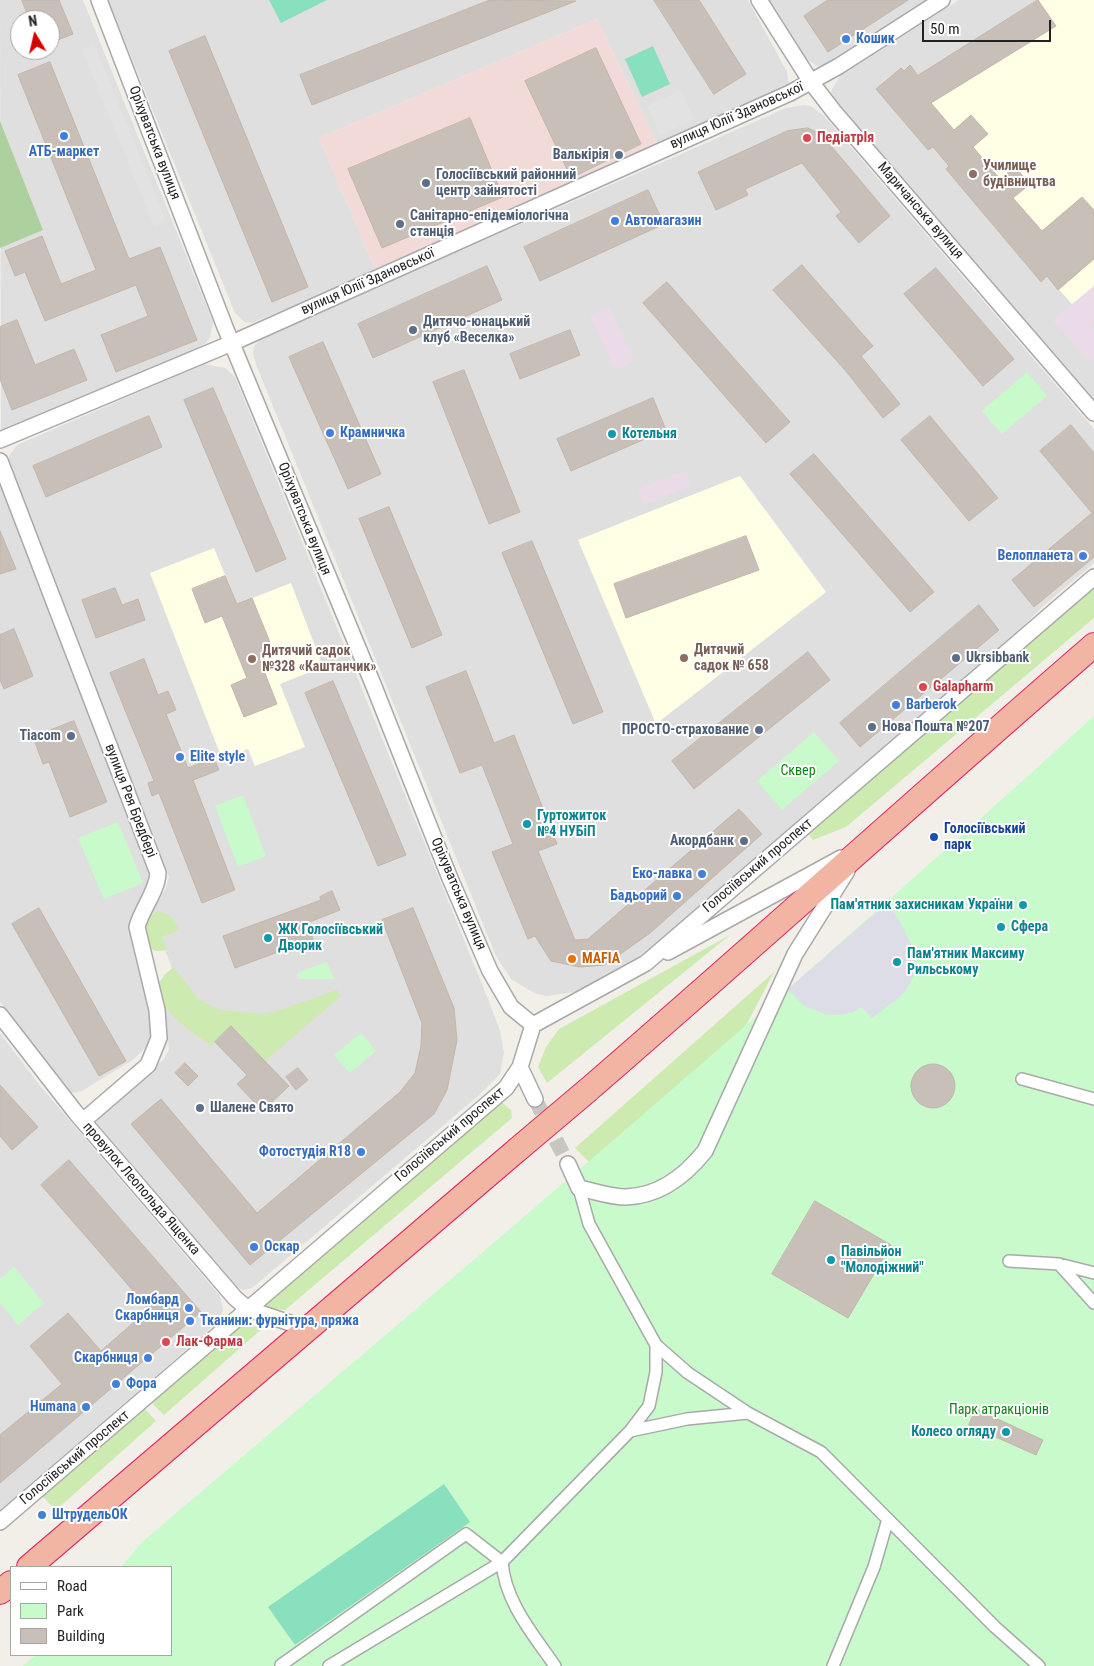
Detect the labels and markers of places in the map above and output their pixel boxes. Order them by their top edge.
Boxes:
place label: Кошик [856,31,895,47]
marker: Кошик [840,33,852,45]
marker: АТБ-маркет [58,130,70,142]
place label: ПедіатрІя [817,130,874,146]
marker: ПедіатрІя [801,132,813,144]
place label: АТБ-маркет [29,144,99,160]
place label: Валькірія [553,147,609,163]
marker: Валькірія [613,149,625,161]
place label: Училище будівництва [983,158,1056,190]
place label: Голосіївський районний центр зайнятості [436,167,576,200]
marker: Училище будівництва [967,168,979,180]
marker: Голосіївський районний центр зайнятості [420,177,432,189]
place label: Санітарно-епідеміологічна станція [410,208,569,240]
place label: Автомагазин [625,213,701,229]
marker: Автомагазин [609,215,621,227]
marker: Санітарно-епідеміологічна станція [394,218,406,230]
place label: Дитячо-юнацький клуб «Веселка» [423,314,530,347]
marker: Дитячо-юнацький клуб «Веселка» [407,324,419,336]
place label: Крамничка [340,425,405,441]
place label: Котельня [622,426,677,442]
marker: Крамничка [324,427,336,439]
marker: Котельня [606,428,618,440]
place label: Велопланета [997,548,1073,564]
marker: Велопланета [1077,550,1089,562]
place label: Дитячий садок № 658 [694,642,769,674]
place label: Дитячий садок №328 «Каштанчик» [262,643,377,676]
place label: Ukrsibbank [966,650,1029,666]
marker: Дитячий садок № 658 [678,652,690,664]
marker: Ukrsibbank [950,652,962,664]
marker: Дитячий садок №328 «Каштанчик» [246,653,258,665]
place label: Galapharm [933,679,993,695]
marker: Galapharm [917,681,929,693]
place label: Barberok [906,697,957,713]
marker: Barberok [890,699,902,711]
place label: Нова Пошта №207 [882,719,990,735]
marker: Нова Пошта №207 [866,721,878,733]
place label: ПРОСТО-страхование [622,722,749,738]
marker: ПРОСТО-страхование [753,724,765,736]
place label: Tiacom [19,728,61,744]
marker: Tiacom [65,730,77,742]
place label: Elite style [190,749,245,765]
marker: Elite style [174,751,186,763]
place label: Гуртожиток №4 НУБіП [537,808,606,840]
marker: Гуртожиток №4 НУБіП [521,818,533,830]
place label: Голосіївський парк [944,821,1026,854]
marker: Голосіївський парк [928,831,940,843]
place label: Акордбанк [670,833,734,849]
marker: Акордбанк [738,835,750,847]
place label: Еко-лавка [632,866,692,882]
marker: Еко-лавка [696,868,708,880]
place label: Бадьорий [610,888,667,904]
marker: Бадьорий [671,890,683,902]
place label: Пам'ятник захисникам України [830,897,1013,913]
marker: Пам'ятник захисникам України [1017,899,1029,911]
place label: Сфера [1011,919,1048,935]
marker: Сфера [995,921,1007,933]
place label: ЖК Голосіївський Дворик [278,922,383,954]
marker: ЖК Голосіївський Дворик [262,932,274,944]
place label: Пам'ятник Максиму Рильському [907,946,1024,979]
place label: MAFIA [582,951,620,967]
marker: MAFIA [566,953,578,965]
marker: Пам'ятник Максиму Рильському [891,956,903,968]
place label: Шалене Свято [210,1100,294,1116]
marker: Шалене Свято [194,1102,206,1114]
place label: Фотостудія R18 [259,1144,351,1160]
marker: Фотостудія R18 [355,1146,367,1158]
place label: Оскар [264,1239,299,1255]
marker: Оскар [248,1241,260,1253]
place label: Павільйон "Молодіжний" [841,1244,924,1276]
marker: Павільйон "Молодіжний" [825,1254,837,1266]
place label: Ломбард Скарбниця [115,1292,179,1324]
marker: Ломбард Скарбниця [183,1302,195,1314]
place label: Тканини: фурнітура, пряжа [200,1313,359,1329]
marker: Тканини: фурнітура, пряжа [184,1315,196,1327]
place label: Лак-Фарма [176,1334,243,1350]
marker: Лак-Фарма [160,1336,172,1348]
place label: Скарбниця [74,1350,138,1366]
marker: Скарбниця [142,1352,154,1364]
place label: Фора [126,1376,157,1392]
marker: Фора [110,1378,122,1390]
place label: Humana [30,1399,76,1415]
marker: Humana [80,1401,92,1413]
place label: Колесо огляду [911,1424,996,1440]
marker: Колесо огляду [1000,1426,1012,1438]
place label: ШтрудельОК [52,1507,128,1523]
marker: ШтрудельОК [36,1509,48,1521]

